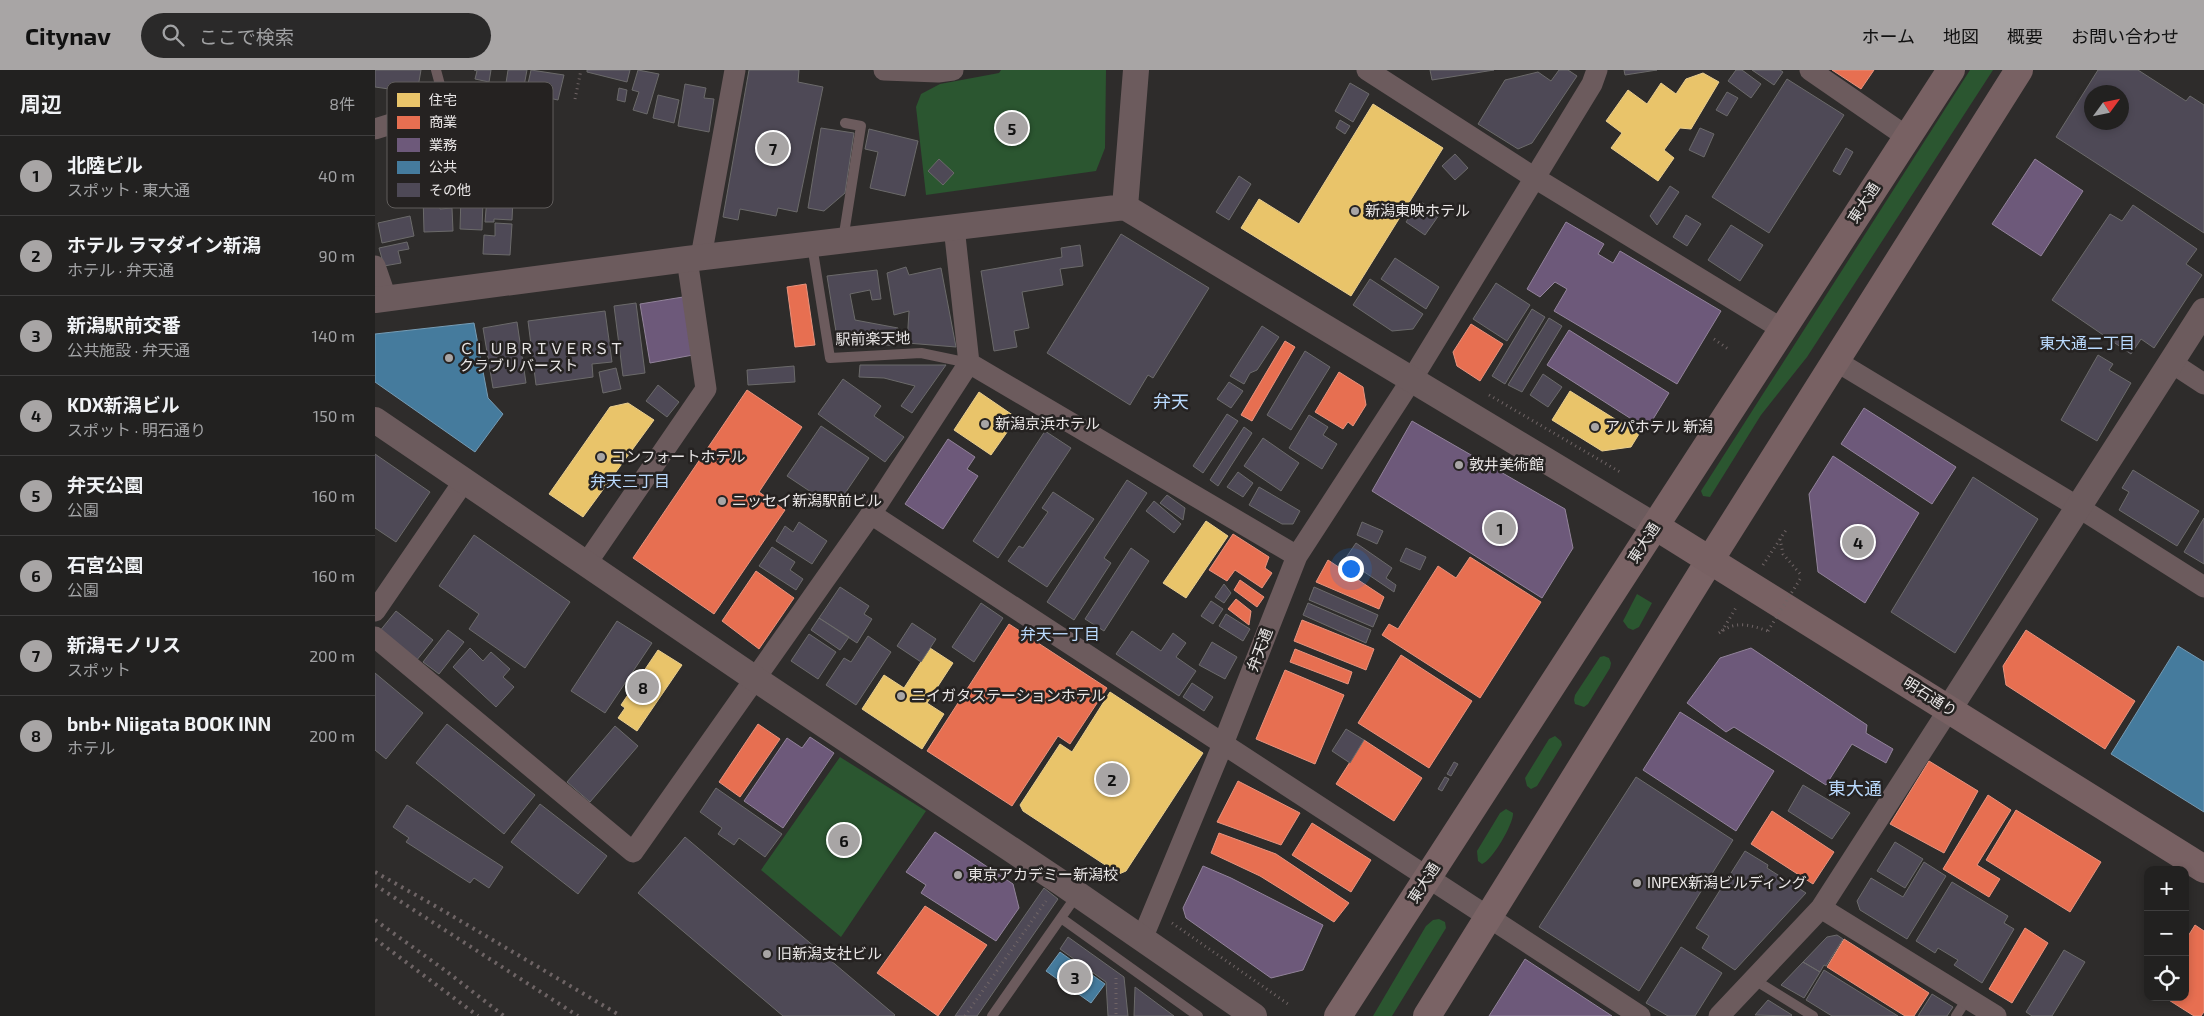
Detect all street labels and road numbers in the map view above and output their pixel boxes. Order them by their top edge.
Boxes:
street label: 東大通 [1843,179,1883,226]
street label: 駅前楽天地 [835,328,911,348]
street label: 東大通 [1623,519,1663,566]
street label: 弁天通 [1243,625,1276,674]
street label: 明石通り [1900,673,1961,720]
street label: 東大通 [1403,859,1443,906]

